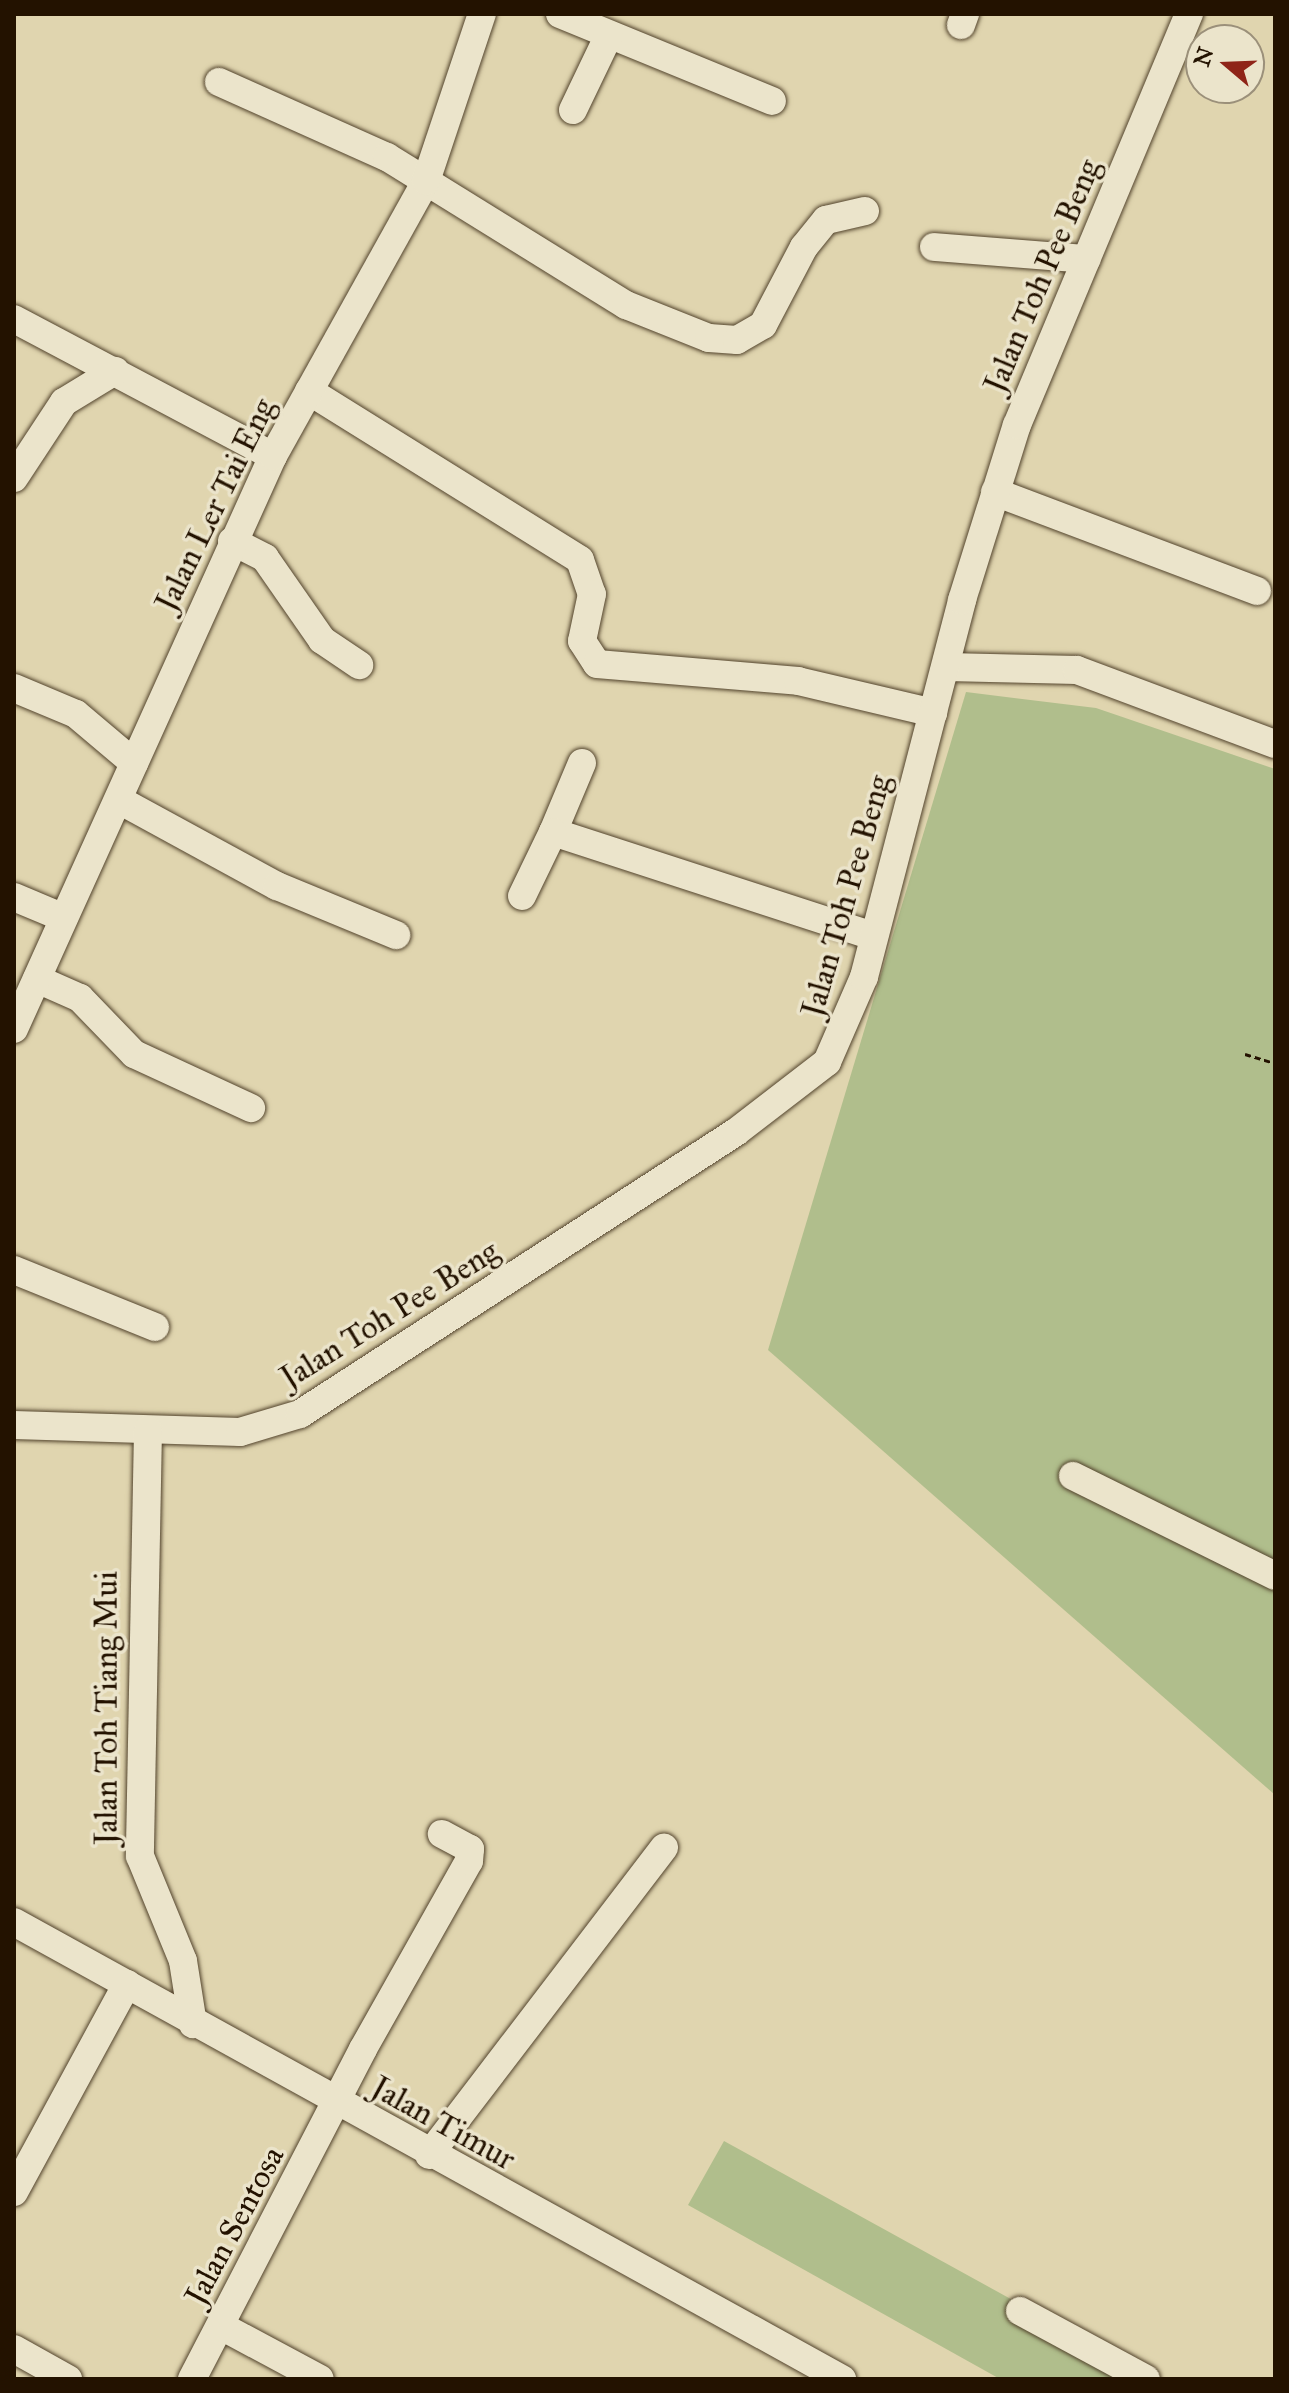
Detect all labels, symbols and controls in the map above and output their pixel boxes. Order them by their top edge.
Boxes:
north arrow [1185,24,1265,104]
text: N [1188,43,1220,70]
street label: Jalan Toh Pee Beng [976,153,1110,399]
street label: Jalan Ler Tai Eng [148,392,284,618]
street label: Jalan Toh Pee Beng [794,771,900,1021]
street label: Jalan Toh Pee Beng [274,1232,506,1398]
street label: Jalan Toh Tiang Mui [88,1571,126,1845]
street label: Jalan Timur [364,2069,522,2179]
street label: Jalan Sentosa [177,2140,293,2312]

